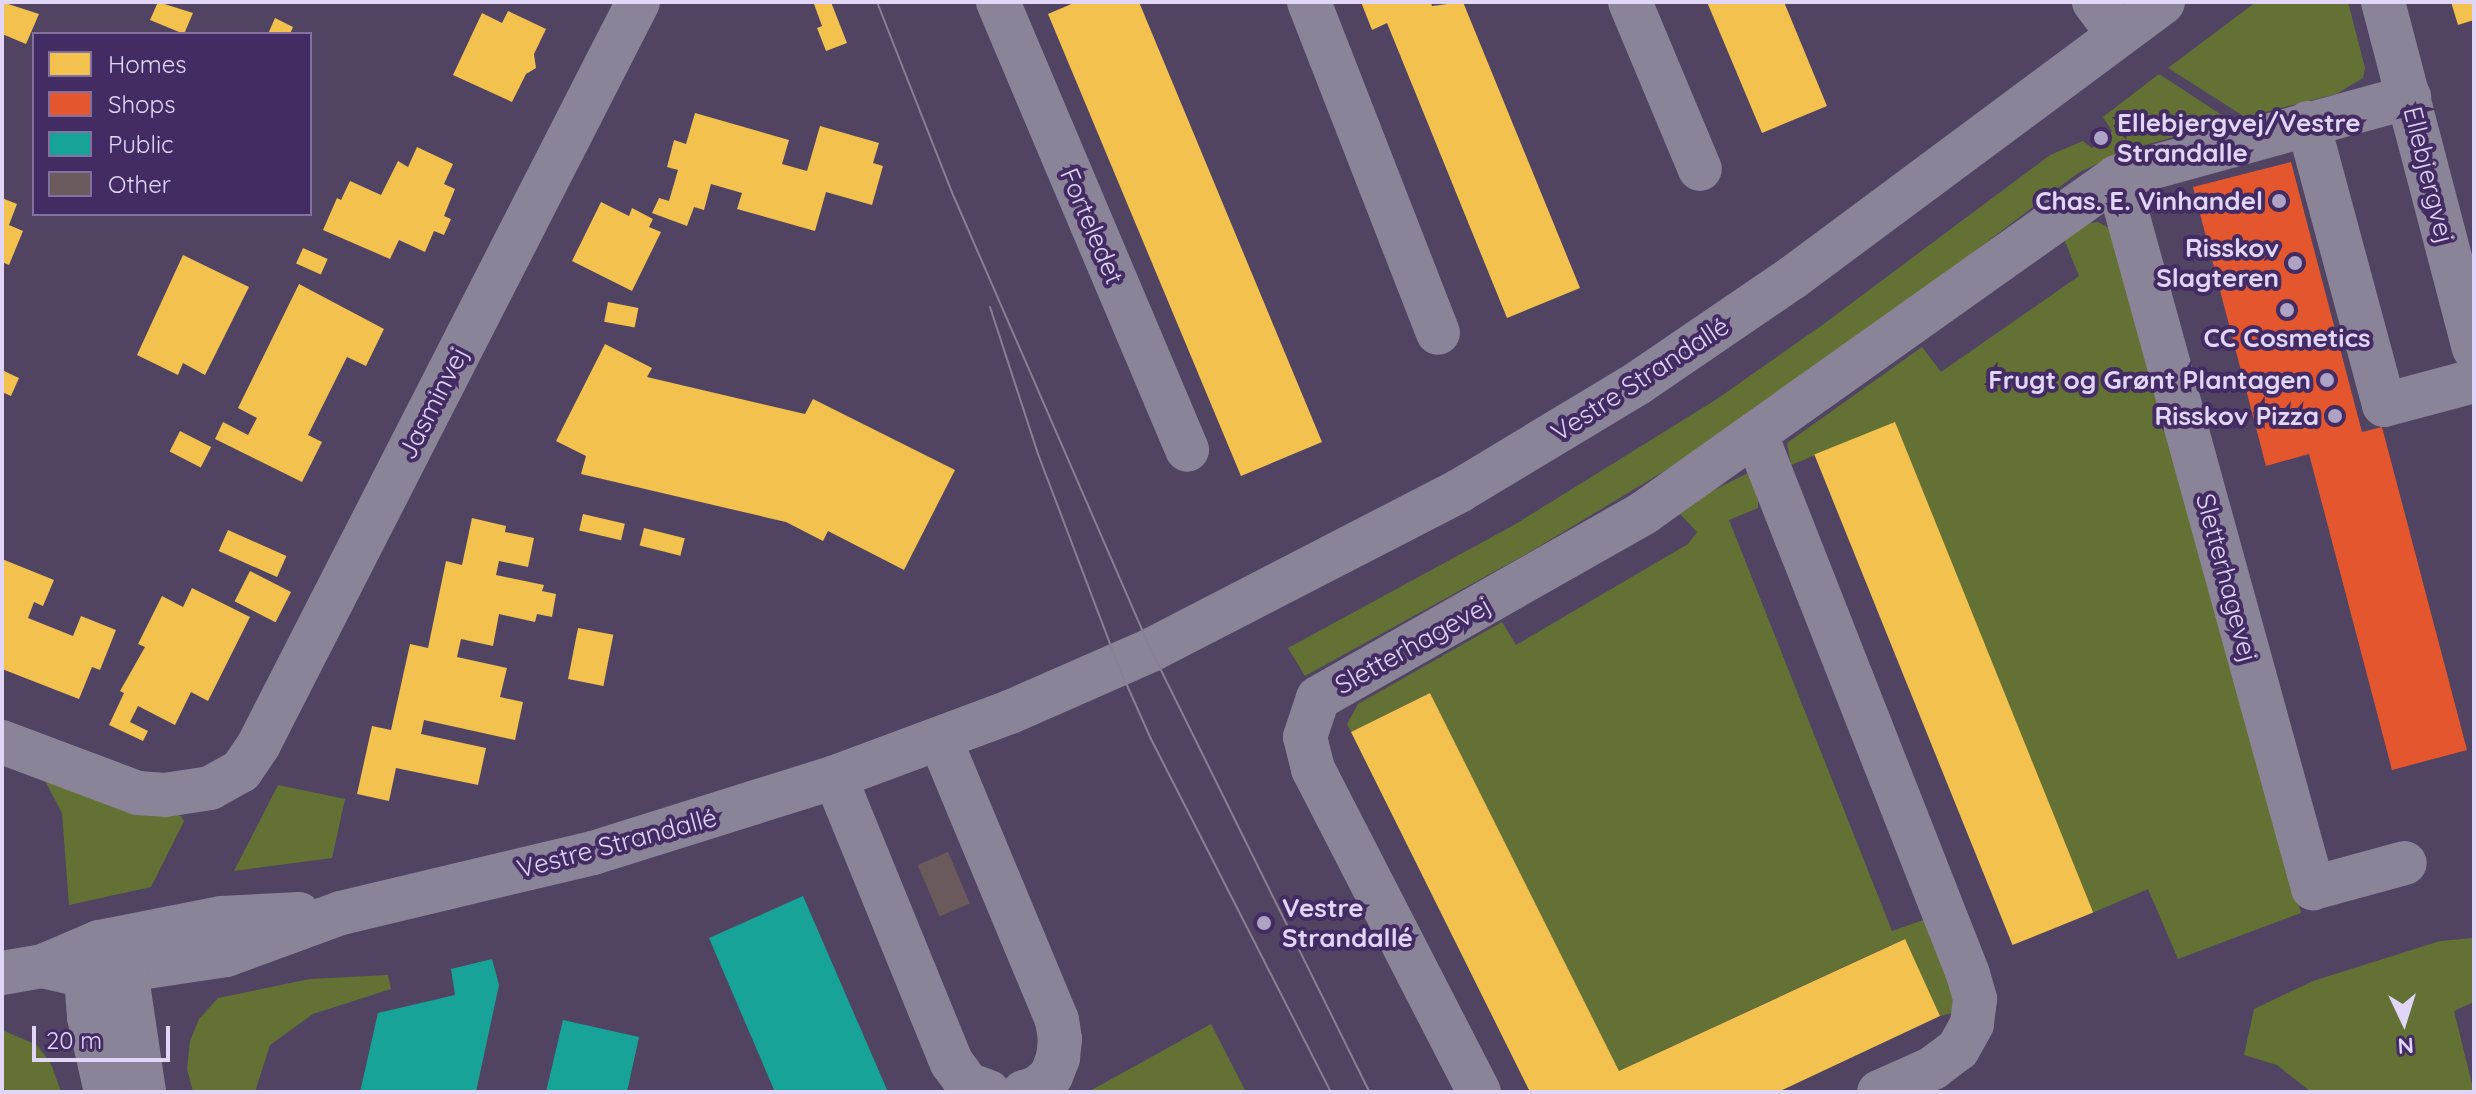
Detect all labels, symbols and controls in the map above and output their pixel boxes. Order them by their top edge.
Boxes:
legend [32,32,312,216]
text: Homes [108,49,186,79]
text: Shops [108,89,175,119]
street label: Ellebjergvej [2397,103,2461,247]
place label: Ellebjergvej/Vestre Strandalle [2117,107,2361,168]
text: Public [108,129,173,159]
marker: Ellebjergvej/Vestre Strandalle [2092,129,2110,147]
street label: Forteledet [1054,163,1130,289]
text: Other [108,169,171,199]
place label: Chas. E. Vinhandel [2035,185,2263,217]
marker: Chas. E. Vinhandel [2270,192,2288,210]
place label: Risskov Slagteren [2156,232,2279,294]
marker: Risskov Slagteren [2286,254,2304,272]
marker: CC Cosmetics [2278,301,2296,319]
street label: Vestre Strandallé [1545,310,1735,448]
place label: CC Cosmetics [2203,322,2371,354]
street label: Jasminvej [391,341,475,465]
place label: Frugt og Grønt Plantagen [1988,364,2311,396]
marker: Frugt og Grønt Plantagen [2318,371,2336,389]
place label: Risskov Pizza [2154,400,2319,432]
marker: Risskov Pizza [2326,407,2344,425]
street label: Sletterhagevej [2189,490,2265,666]
street label: Sletterhagevej [1330,589,1496,701]
street label: Vestre Strandallé [514,801,720,885]
place label: Vestre Strandallé [1282,892,1413,954]
marker: Vestre Strandallé [1253,912,1275,934]
north arrow [2364,982,2444,1062]
scale bar [36,1010,174,1060]
text: 20 m [46,1025,102,1055]
text: N [2397,1031,2415,1060]

